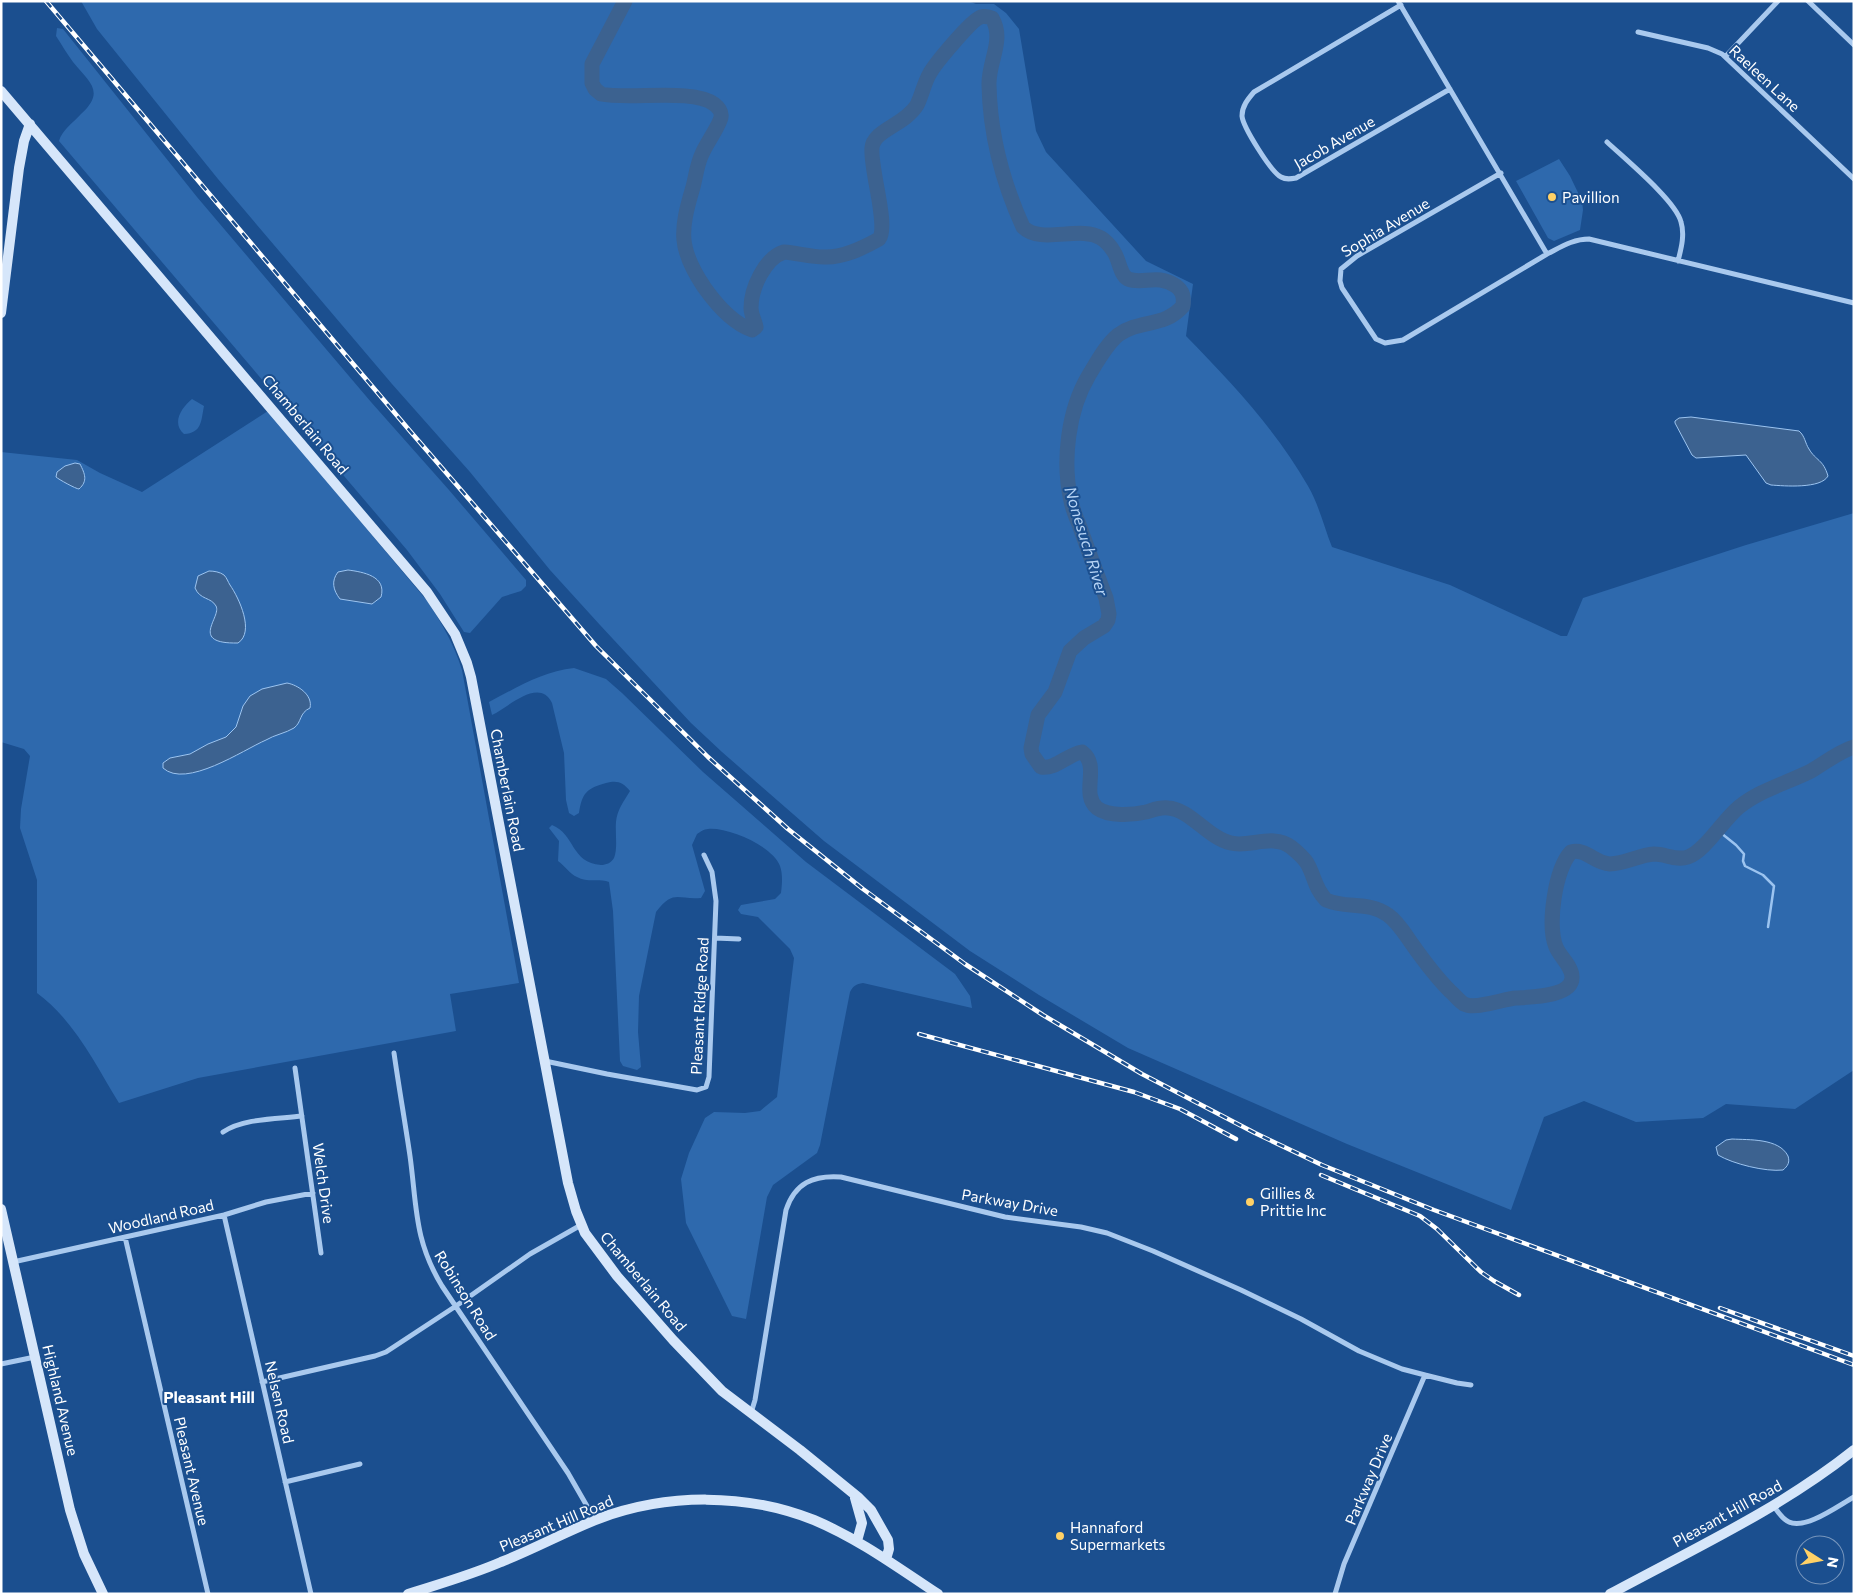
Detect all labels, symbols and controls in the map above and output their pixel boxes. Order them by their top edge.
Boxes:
street label: Raeleen Lane [1726,41,1804,115]
street label: Jacob Avenue [1290,112,1378,172]
place label: Pavillion [1562,188,1620,206]
marker: Pavillion [1546,191,1558,203]
street label: Sophia Avenue [1338,194,1432,260]
street label: Chamberlain Road [259,370,353,478]
water label: Nonesuch River [1061,484,1113,599]
street label: Chamberlain Road [487,727,529,853]
street label: Pleasant Ridge Road [686,937,712,1075]
street label: Welch Drive [309,1142,339,1224]
place label: Gillies & Prittie Inc [1260,1184,1326,1219]
street label: Parkway Drive [960,1185,1060,1219]
street label: Woodland Road [107,1195,215,1237]
marker: Gillies & Prittie Inc [1244,1196,1256,1208]
street label: Chamberlain Road [597,1227,691,1335]
street label: Robinson Road [431,1247,501,1343]
street label: Highland Avenue [39,1343,83,1457]
street label: Nelsen Road [262,1359,298,1445]
district label: Pleasant Hill [163,1387,255,1406]
street label: Pleasant Avenue [171,1415,213,1527]
street label: Parkway Drive [1341,1430,1395,1528]
street label: Pleasant Hill Road [1669,1476,1785,1550]
street label: Pleasant Hill Road [496,1491,616,1555]
place label: Hannaford Supermarkets [1070,1518,1166,1553]
marker: Hannaford Supermarkets [1054,1530,1066,1542]
north arrow [1795,1535,1845,1585]
text: N [1824,1556,1843,1569]

